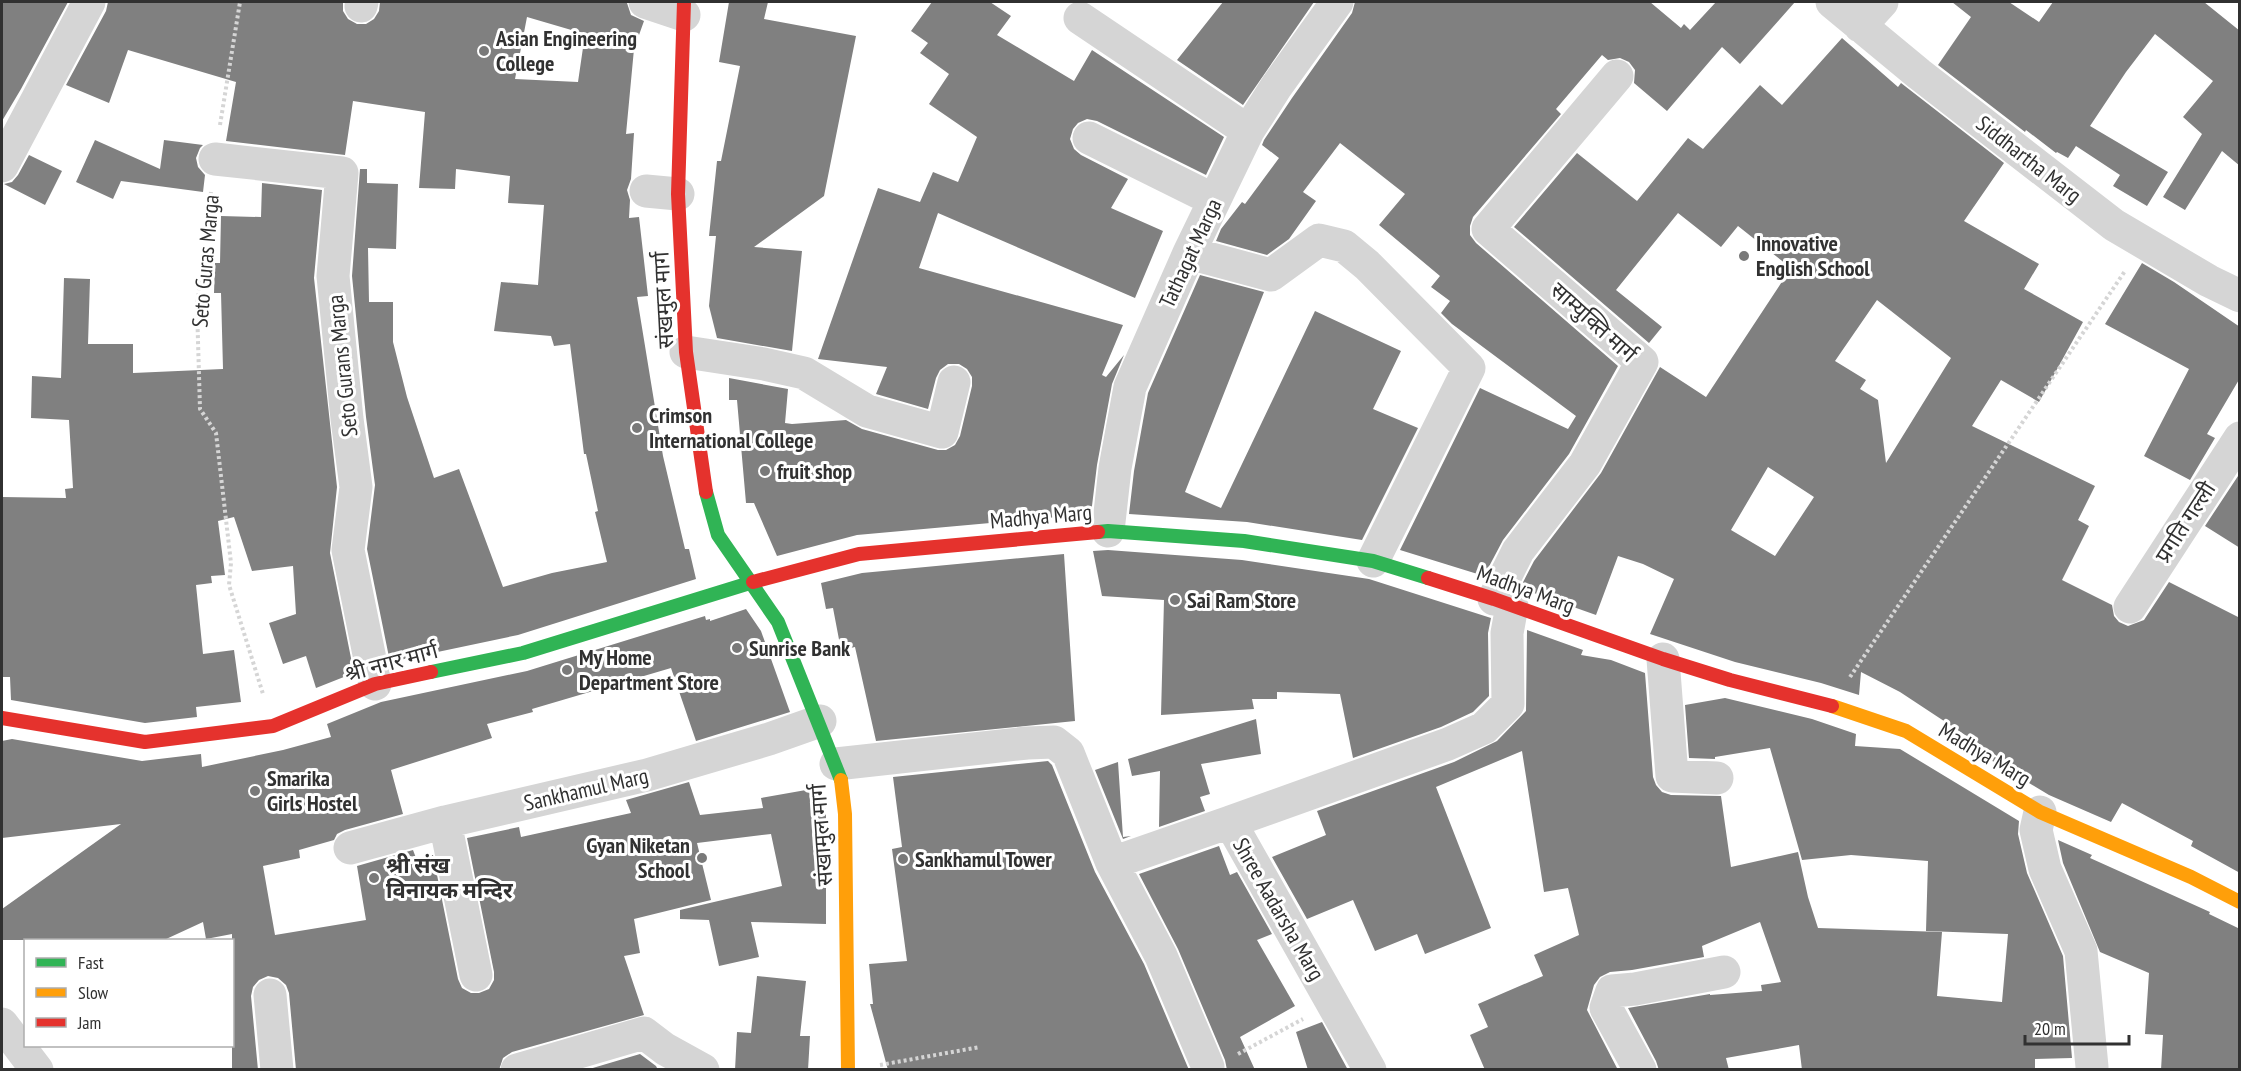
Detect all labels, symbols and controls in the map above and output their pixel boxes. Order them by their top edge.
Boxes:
place label: Asian Engineering College [495,24,637,77]
marker: Asian Engineering College [477,44,491,58]
street label: Siddhartha Marg [1971,109,2087,209]
street label: Seto Guras Marga [185,194,225,328]
street label: Tathagat Marga [1152,194,1228,312]
place label: Innovative English School [1756,229,1870,282]
marker: Innovative English School [1737,249,1751,263]
street label: संखमुल मार्ग [646,250,681,349]
street label: साम्युक्ति मार्ग [1544,276,1644,369]
street label: Seto Gurans Marga [321,294,363,438]
place label: Crimson International College [649,401,814,454]
marker: Crimson International College [630,421,644,435]
place label: fruit shop [777,457,852,485]
marker: fruit shop [758,464,772,478]
street label: प्रगति गल्ली [2149,476,2222,568]
street label: Madhya Marg [989,498,1093,534]
street label: Madhya Marg [1473,558,1579,620]
place label: Sai Ram Store [1187,586,1296,614]
marker: Sai Ram Store [1168,593,1182,607]
place label: Sunrise Bank [749,634,851,662]
street label: श्री नगर मार्ग [341,636,442,688]
marker: Sunrise Bank [730,641,744,655]
place label: My Home Department Store [579,643,719,696]
marker: My Home Department Store [560,663,574,677]
street label: Madhya Marg [1934,716,2036,792]
street label: Sankhamul Marg [521,761,651,817]
place label: Smarika Girls Hostel [267,764,358,817]
street label: संखामुल मार्ग [803,782,840,887]
marker: Smarika Girls Hostel [248,784,262,798]
place label: Gyan Niketan School [586,831,691,884]
street label: Shree Aadarsha Marg [1227,833,1331,985]
place label: Sankhamul Tower [915,845,1052,873]
place label: श्री संख विनायक मन्दिर [386,851,514,904]
marker: Gyan Niketan School [695,851,709,865]
marker: Sankhamul Tower [896,852,910,866]
marker: श्री संख विनायक मन्दिर [367,871,381,885]
legend [24,939,234,1047]
text: Fast [78,951,104,974]
text: Slow [78,981,109,1004]
scale bar [2025,1008,2128,1046]
text: Jam [77,1011,101,1034]
text: 20 m [2034,1017,2066,1040]

